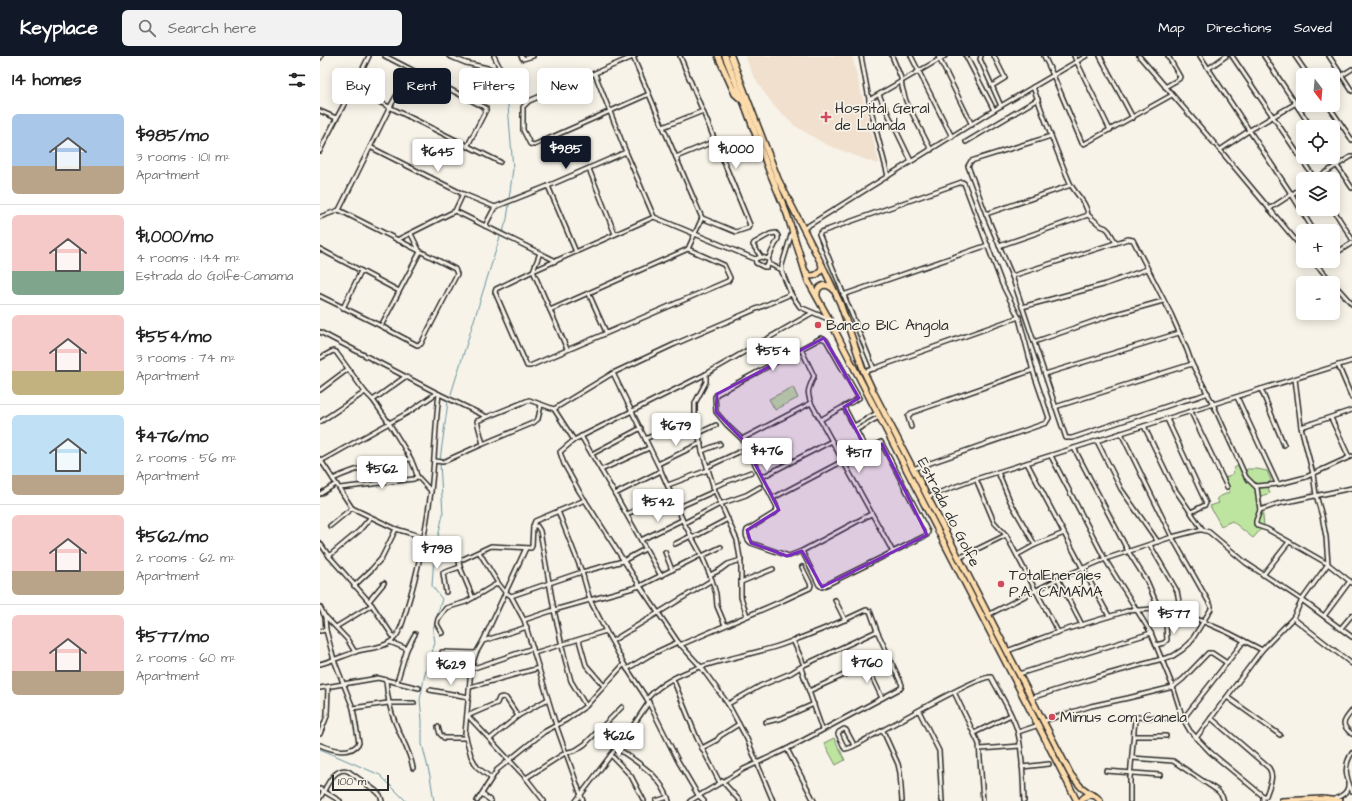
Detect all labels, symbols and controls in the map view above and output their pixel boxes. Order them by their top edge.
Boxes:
search box [122,10,402,46]
text: Keyplace [20,15,98,42]
icon: search [136,17,158,39]
text: Search here [168,18,256,39]
text: Map [1158,18,1185,38]
text: Directions [1207,18,1272,38]
text: Saved [1294,18,1332,38]
text: 14 homes [12,68,82,92]
chip: Buy [332,68,385,104]
chip: Rent [393,68,451,104]
chip: Filters [459,68,529,104]
chip: New [537,68,593,104]
north arrow [1296,68,1340,112]
map controls [1296,68,1340,320]
icon: filters [286,69,308,91]
place label: Hospital Geral de Luanda [835,98,930,136]
marker: Hospital Geral de Luanda [820,111,832,123]
button: locate [1296,120,1340,164]
text: $985/mo [136,124,209,148]
icon: home [44,130,92,178]
pin: $985 [542,136,590,170]
pin: $1,000 [703,136,769,170]
pin: $645 [414,139,462,173]
text: $985 [550,140,582,158]
text: $1,000 [718,140,754,158]
text: $645 [421,143,455,161]
text: 3 rooms · 101 m² [136,148,230,166]
text: Apartment [136,166,200,184]
button: layers [1296,172,1340,216]
button: + [1296,224,1340,268]
text: $1,000/mo [136,225,213,249]
icon: home [44,231,92,279]
text: 4 rooms · 144 m² [136,249,240,267]
text: Estrada do Golfe-Camama [136,267,293,285]
button: − [1296,276,1340,320]
place label: Banco BIC Angola [826,315,949,337]
marker: Banco BIC Angola [813,320,823,330]
text: $554/mo [136,325,212,349]
icon: home [44,331,92,379]
pin: $554 [749,338,797,372]
text: $554 [756,342,790,360]
text: 3 rooms · 74 m² [136,349,236,367]
text: Apartment [136,367,200,385]
pin: $679 [652,413,700,447]
text: $679 [661,417,691,435]
text: $476/mo [136,425,209,449]
icon: home [44,431,92,479]
pin: $476 [743,438,791,472]
pin: $517 [835,440,883,474]
text: $476 [751,442,783,460]
text: $517 [846,444,872,462]
text: 2 rooms · 56 m² [136,449,237,467]
street label: Estrada do Golfe [912,454,985,570]
pin: $562 [358,456,406,490]
text: $562 [366,460,398,478]
text: Apartment [136,467,200,485]
pin: $542 [634,489,682,523]
text: $542 [642,493,674,511]
text: $562/mo [136,525,208,549]
icon: home [44,531,92,579]
pin: $798 [413,536,461,570]
text: $798 [421,540,453,558]
text: 2 rooms · 62 m² [136,549,235,567]
place label: TotalEnergies P.A. CAMAMA [1009,565,1103,603]
text: Apartment [136,567,200,585]
marker: TotalEnergies P.A. CAMAMA [996,579,1006,589]
pin: $577 [1150,601,1198,635]
text: $577 [1158,605,1190,623]
text: $577/mo [136,625,209,649]
icon: home [44,631,92,679]
text: 2 rooms · 60 m² [136,649,236,667]
pin: $760 [843,650,891,684]
pin: $629 [427,652,475,686]
text: $760 [851,654,883,672]
text: $629 [436,656,466,674]
text: Apartment [136,667,200,685]
place label: Mimus com Canela [1060,707,1187,728]
marker: Mimus com Canela [1047,712,1057,722]
pin: $626 [595,723,643,757]
text: $626 [604,727,634,745]
scale bar [332,773,389,792]
text: 100 m [338,774,366,789]

